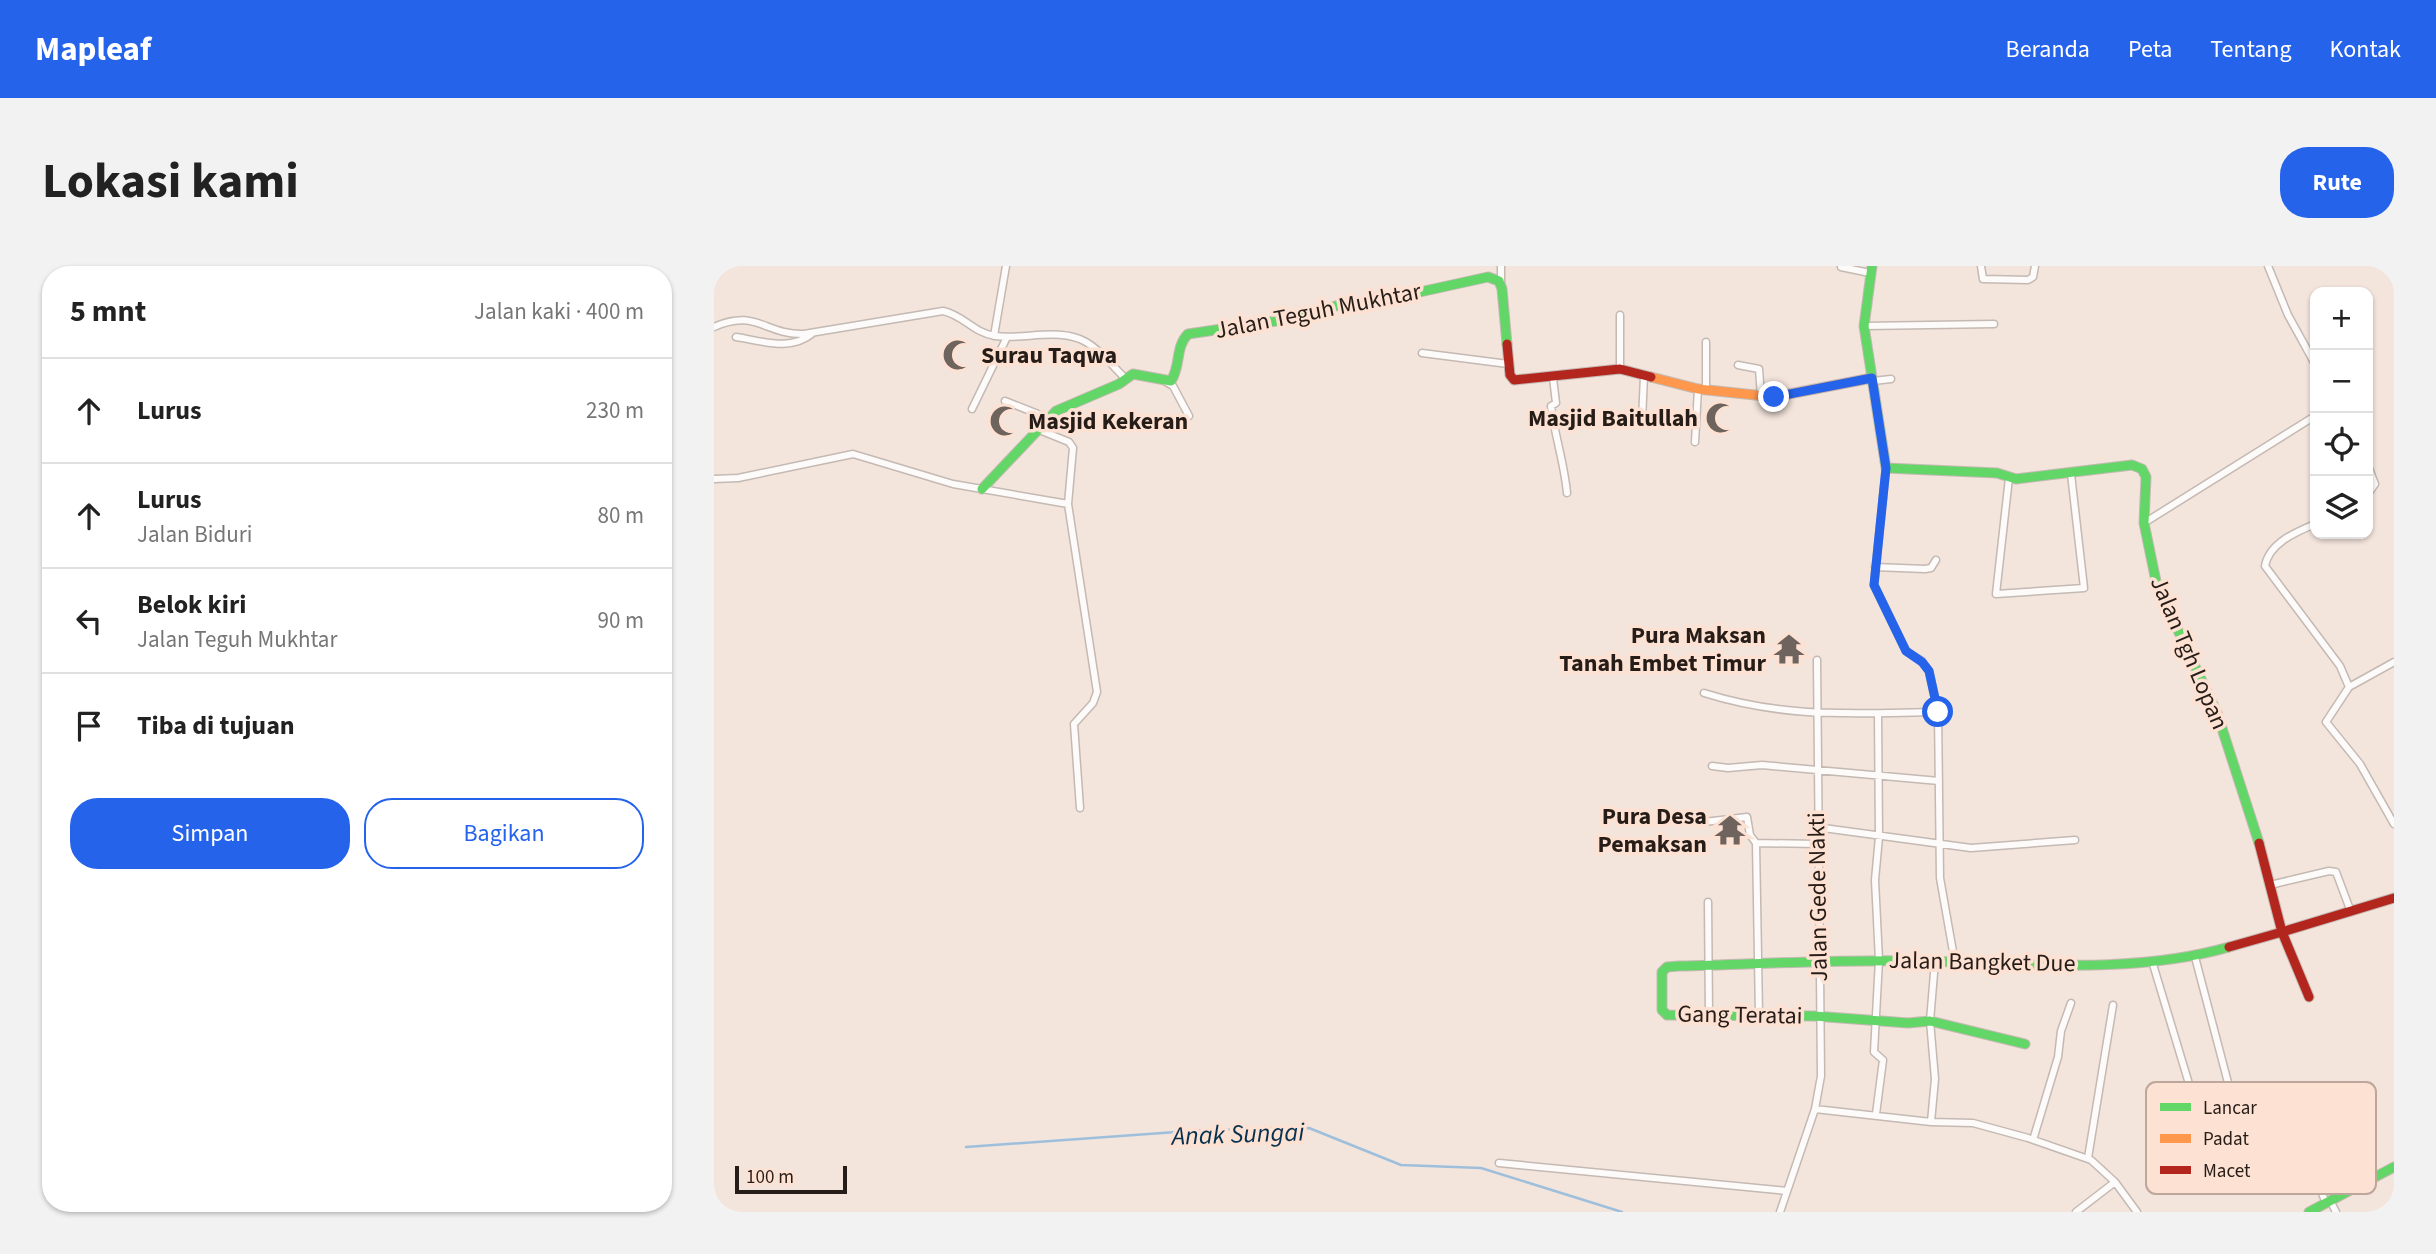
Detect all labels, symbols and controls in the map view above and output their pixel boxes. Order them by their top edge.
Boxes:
text: Mapleaf [35,26,151,73]
text: Beranda [2006,32,2090,67]
text: Peta [2128,32,2172,67]
text: Tentang [2210,32,2292,67]
text: Kontak [2330,32,2401,67]
text: Lokasi kami [42,147,299,217]
button: Rute [2280,147,2394,218]
street label: Jalan Teguh Mukhtar [1212,274,1425,348]
map controls [2310,287,2373,539]
button: + [2310,287,2373,350]
text: 5 mnt [70,290,146,333]
text: Jalan kaki · 400 m [474,295,644,328]
mosque icon: Surau Taqwa [941,338,975,372]
place label: Surau Taqwa [981,338,1117,373]
button: − [2310,350,2373,413]
route end [1758,381,1789,412]
icon: ahead [70,392,108,430]
text: Lurus [137,392,202,429]
text: 230 m [586,394,644,427]
place label: Masjid Baitullah [1528,401,1698,436]
mosque icon: Masjid Baitullah [1704,401,1738,435]
mosque icon: Masjid Kekeran [988,404,1022,438]
place label: Masjid Kekeran [1028,404,1188,439]
button: locate [2310,413,2373,476]
button: layers [2310,476,2373,539]
text: Lurus [137,481,202,518]
icon: ahead [70,497,108,535]
text: 80 m [597,499,644,532]
text: Jalan Biduri [137,518,252,551]
street label: Jalan Tgh Lopan [2141,571,2237,735]
text: Belok kiri [137,586,246,623]
icon: left [70,602,108,640]
text: 90 m [597,604,644,637]
place label: Pura Maksan Tanah Embet Timur [1559,618,1766,681]
text: Jalan Teguh Mukhtar [137,623,337,656]
temple icon: Pura Maksan Tanah Embet Timur [1772,632,1806,666]
route start [1922,696,1953,727]
icon: arrive [70,707,108,745]
text: Tiba di tujuan [137,707,295,744]
button: Simpan [70,798,350,869]
button: Bagikan [364,798,644,869]
place label: Pura Desa Pemaksan [1597,799,1707,862]
street label: Jalan Gede Nakti [1799,812,1837,982]
temple icon: Pura Desa Pemaksan [1713,813,1747,847]
street label: Jalan Bangket Due [1888,943,2076,981]
street label: Gang Teratai [1677,996,1803,1034]
legend [2146,1082,2376,1194]
text: Lancar [2203,1095,2257,1122]
water label: Anak Sungai [1169,1113,1306,1155]
text: Padat [2203,1126,2249,1153]
text: Macet [2203,1158,2251,1185]
scale bar [735,1163,847,1195]
text: 100 m [746,1164,794,1191]

